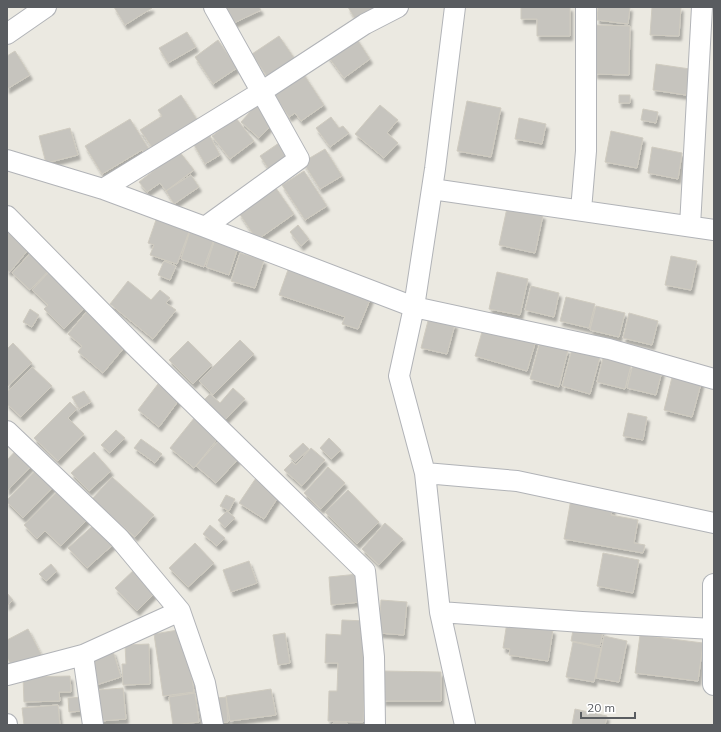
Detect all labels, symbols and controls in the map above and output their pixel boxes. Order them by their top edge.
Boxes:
scale bar [581,694,635,720]
text: 20 m [587,700,615,715]

